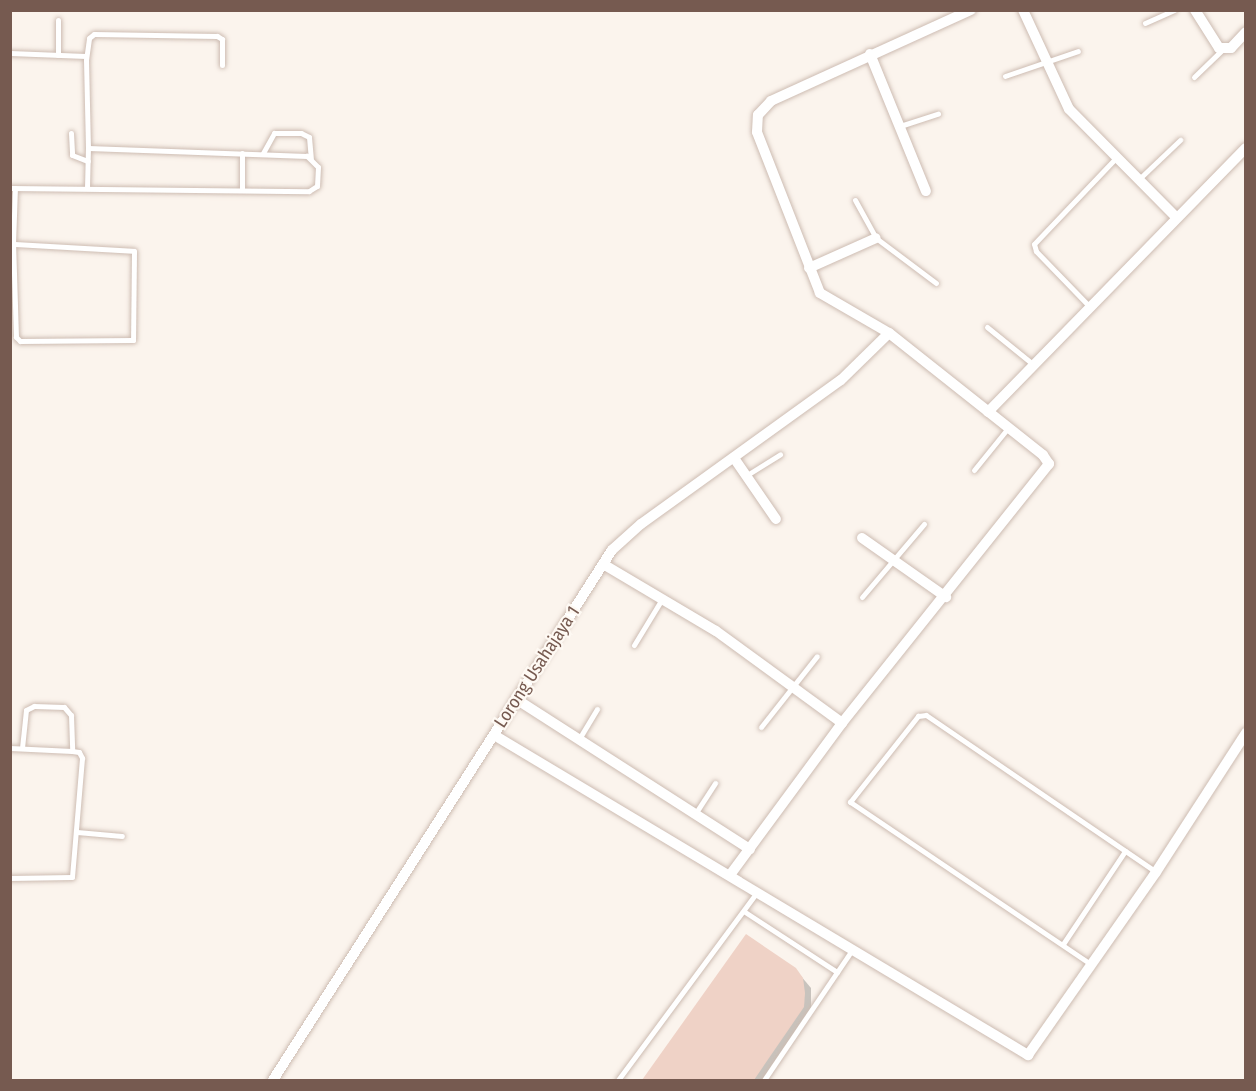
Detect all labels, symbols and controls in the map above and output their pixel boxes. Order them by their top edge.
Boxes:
street label: Lorong Usahajaya 1 [490,602,584,732]

